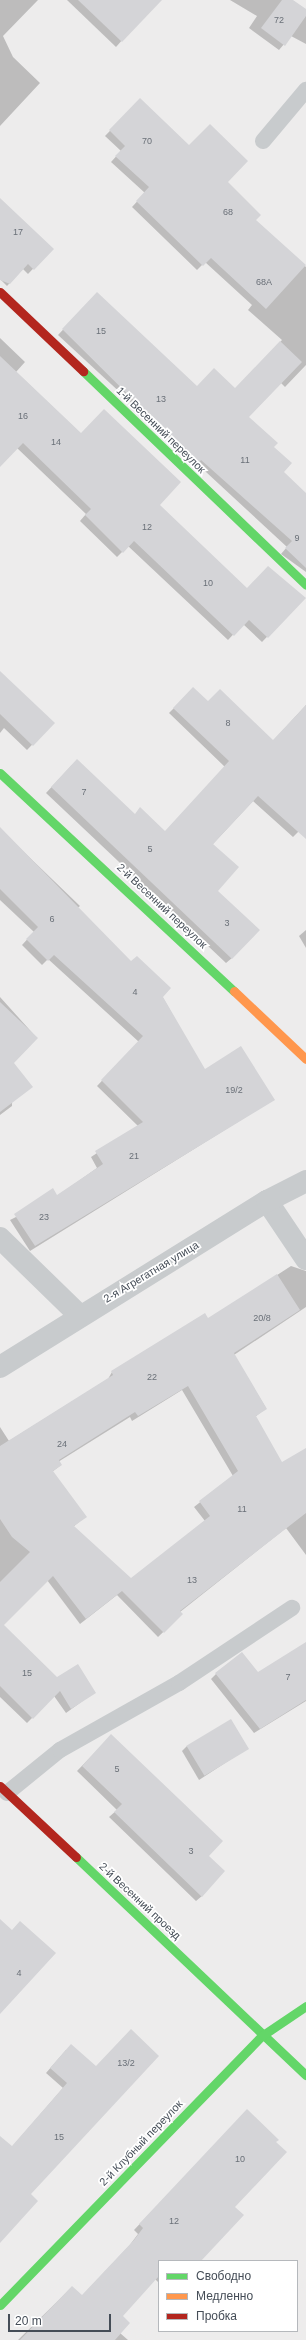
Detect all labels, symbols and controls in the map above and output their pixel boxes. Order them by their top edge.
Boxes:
house number: 72 [274,15,284,25]
house number: 70 [142,136,152,146]
house number: 68 [223,207,233,217]
house number: 17 [13,227,23,237]
house number: 68А [256,277,272,287]
house number: 15 [96,326,106,336]
street label: 1-й Весенний переулок [114,384,208,476]
house number: 13 [156,394,166,404]
house number: 16 [18,411,28,421]
house number: 14 [51,437,61,447]
house number: 11 [240,455,250,465]
house number: 12 [142,522,152,532]
house number: 9 [294,533,300,543]
house number: 10 [203,578,213,588]
house number: 8 [225,718,231,728]
house number: 7 [81,787,87,797]
house number: 5 [147,844,153,854]
street label: 2-й Весенний переулок [114,861,210,951]
house number: 6 [49,914,55,924]
house number: 3 [224,918,230,928]
house number: 4 [132,987,138,997]
house number: 19/2 [225,1085,243,1095]
house number: 21 [129,1151,139,1161]
house number: 23 [39,1212,49,1222]
street label: 2-я Агрегатная улица [101,1238,201,1306]
house number: 20/8 [253,1313,271,1323]
house number: 22 [147,1372,157,1382]
house number: 24 [57,1439,67,1449]
house number: 11 [237,1504,247,1514]
house number: 13 [187,1575,197,1585]
house number: 15 [22,1668,32,1678]
house number: 7 [285,1672,291,1682]
house number: 5 [114,1764,120,1774]
house number: 3 [188,1846,194,1856]
street label: 2-й Весенний проезд [96,1860,184,1942]
house number: 4 [16,1968,22,1978]
house number: 13/2 [117,2058,135,2068]
street label: 2-й Клубный переулок [97,2097,185,2189]
house number: 15 [54,2132,64,2142]
house number: 10 [235,2154,245,2164]
house number: 12 [169,2216,179,2226]
legend [158,2260,298,2332]
text: Свободно [196,2269,251,2283]
text: Медленно [196,2289,253,2303]
scale bar [10,2306,113,2332]
text: Пробка [196,2309,237,2323]
text: 20 m [15,2314,42,2328]

